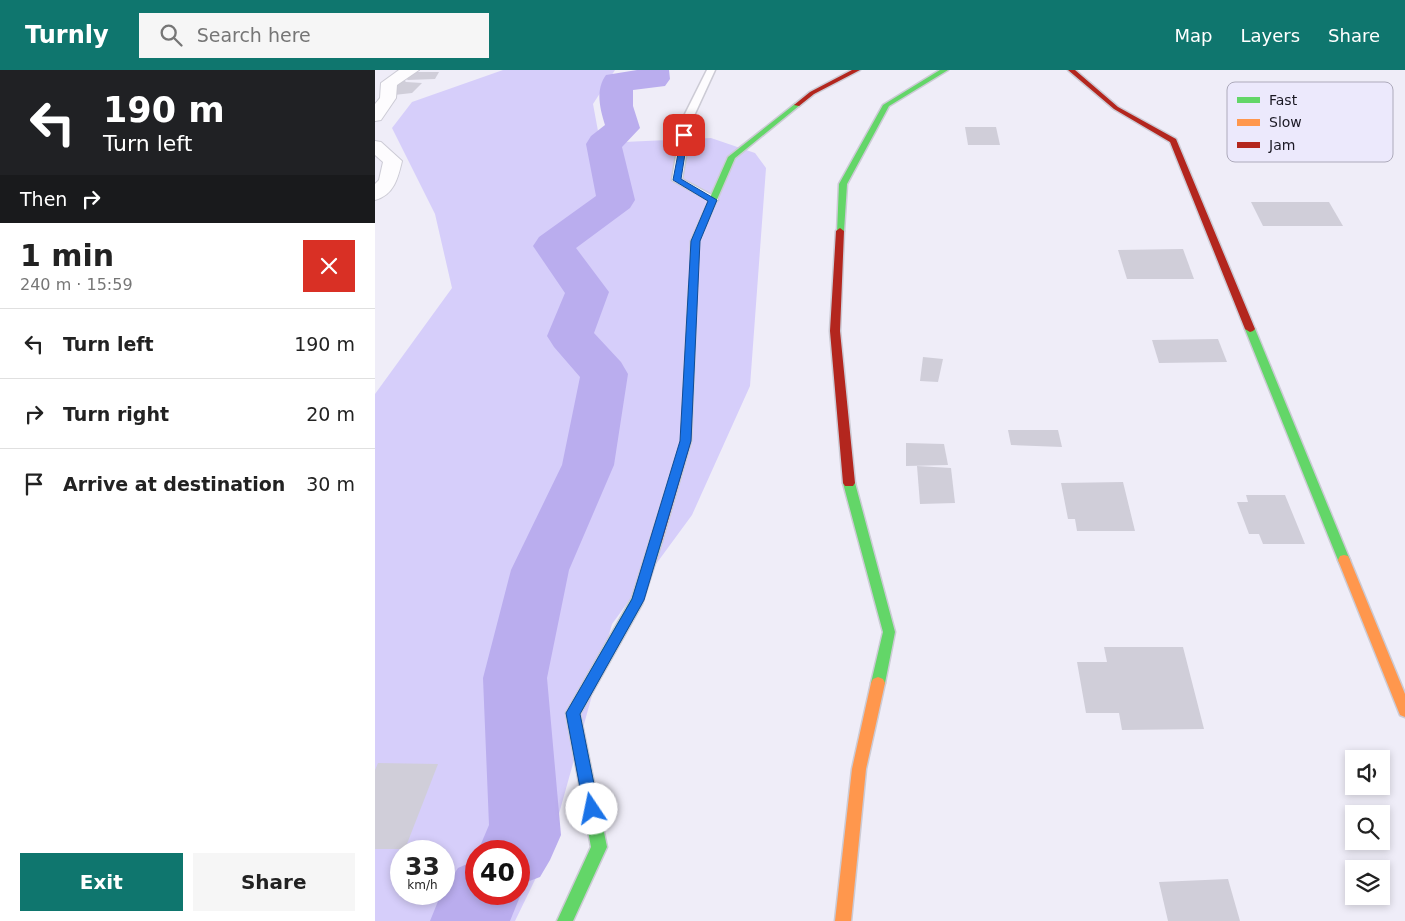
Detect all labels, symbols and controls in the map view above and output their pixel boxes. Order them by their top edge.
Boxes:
search box [139,13,489,58]
text: Turnly [25,21,109,49]
icon: search [157,21,185,49]
text: Search here [197,24,311,46]
text: Map [1174,25,1212,46]
text: Layers [1240,25,1300,46]
text: Share [1328,25,1380,46]
legend [1227,82,1393,162]
icon: left [20,90,85,155]
text: 190 m [103,90,225,130]
text: Fast [1269,92,1298,108]
pin [663,114,705,156]
text: Slow [1269,114,1302,130]
icon: arrive [670,121,698,149]
text: Turn left [103,131,192,156]
text: Jam [1268,137,1295,153]
icon: right [77,185,105,213]
text: Then [20,188,67,210]
text: 1 min [20,238,114,273]
button: close [303,240,355,292]
text: 240 m · 15:59 [20,275,133,294]
icon: left [20,330,48,358]
text: Turn left [63,333,154,355]
text: 190 m [294,333,355,355]
icon: right [20,400,48,428]
text: Turn right [63,403,169,425]
text: 20 m [306,403,355,425]
icon: arrive [20,470,48,498]
text: Arrive at destination [63,473,285,495]
text: 30 m [306,473,355,495]
map controls [1345,750,1390,905]
button: sound [1345,750,1390,795]
position arrow [565,782,617,834]
button: search [1345,805,1390,850]
speed limit sign: 40 [465,840,530,905]
text: 33 [405,852,440,881]
button: Exit [20,853,183,911]
button: Share [193,853,355,911]
button: layers [1345,860,1390,905]
text: km/h [407,878,438,892]

